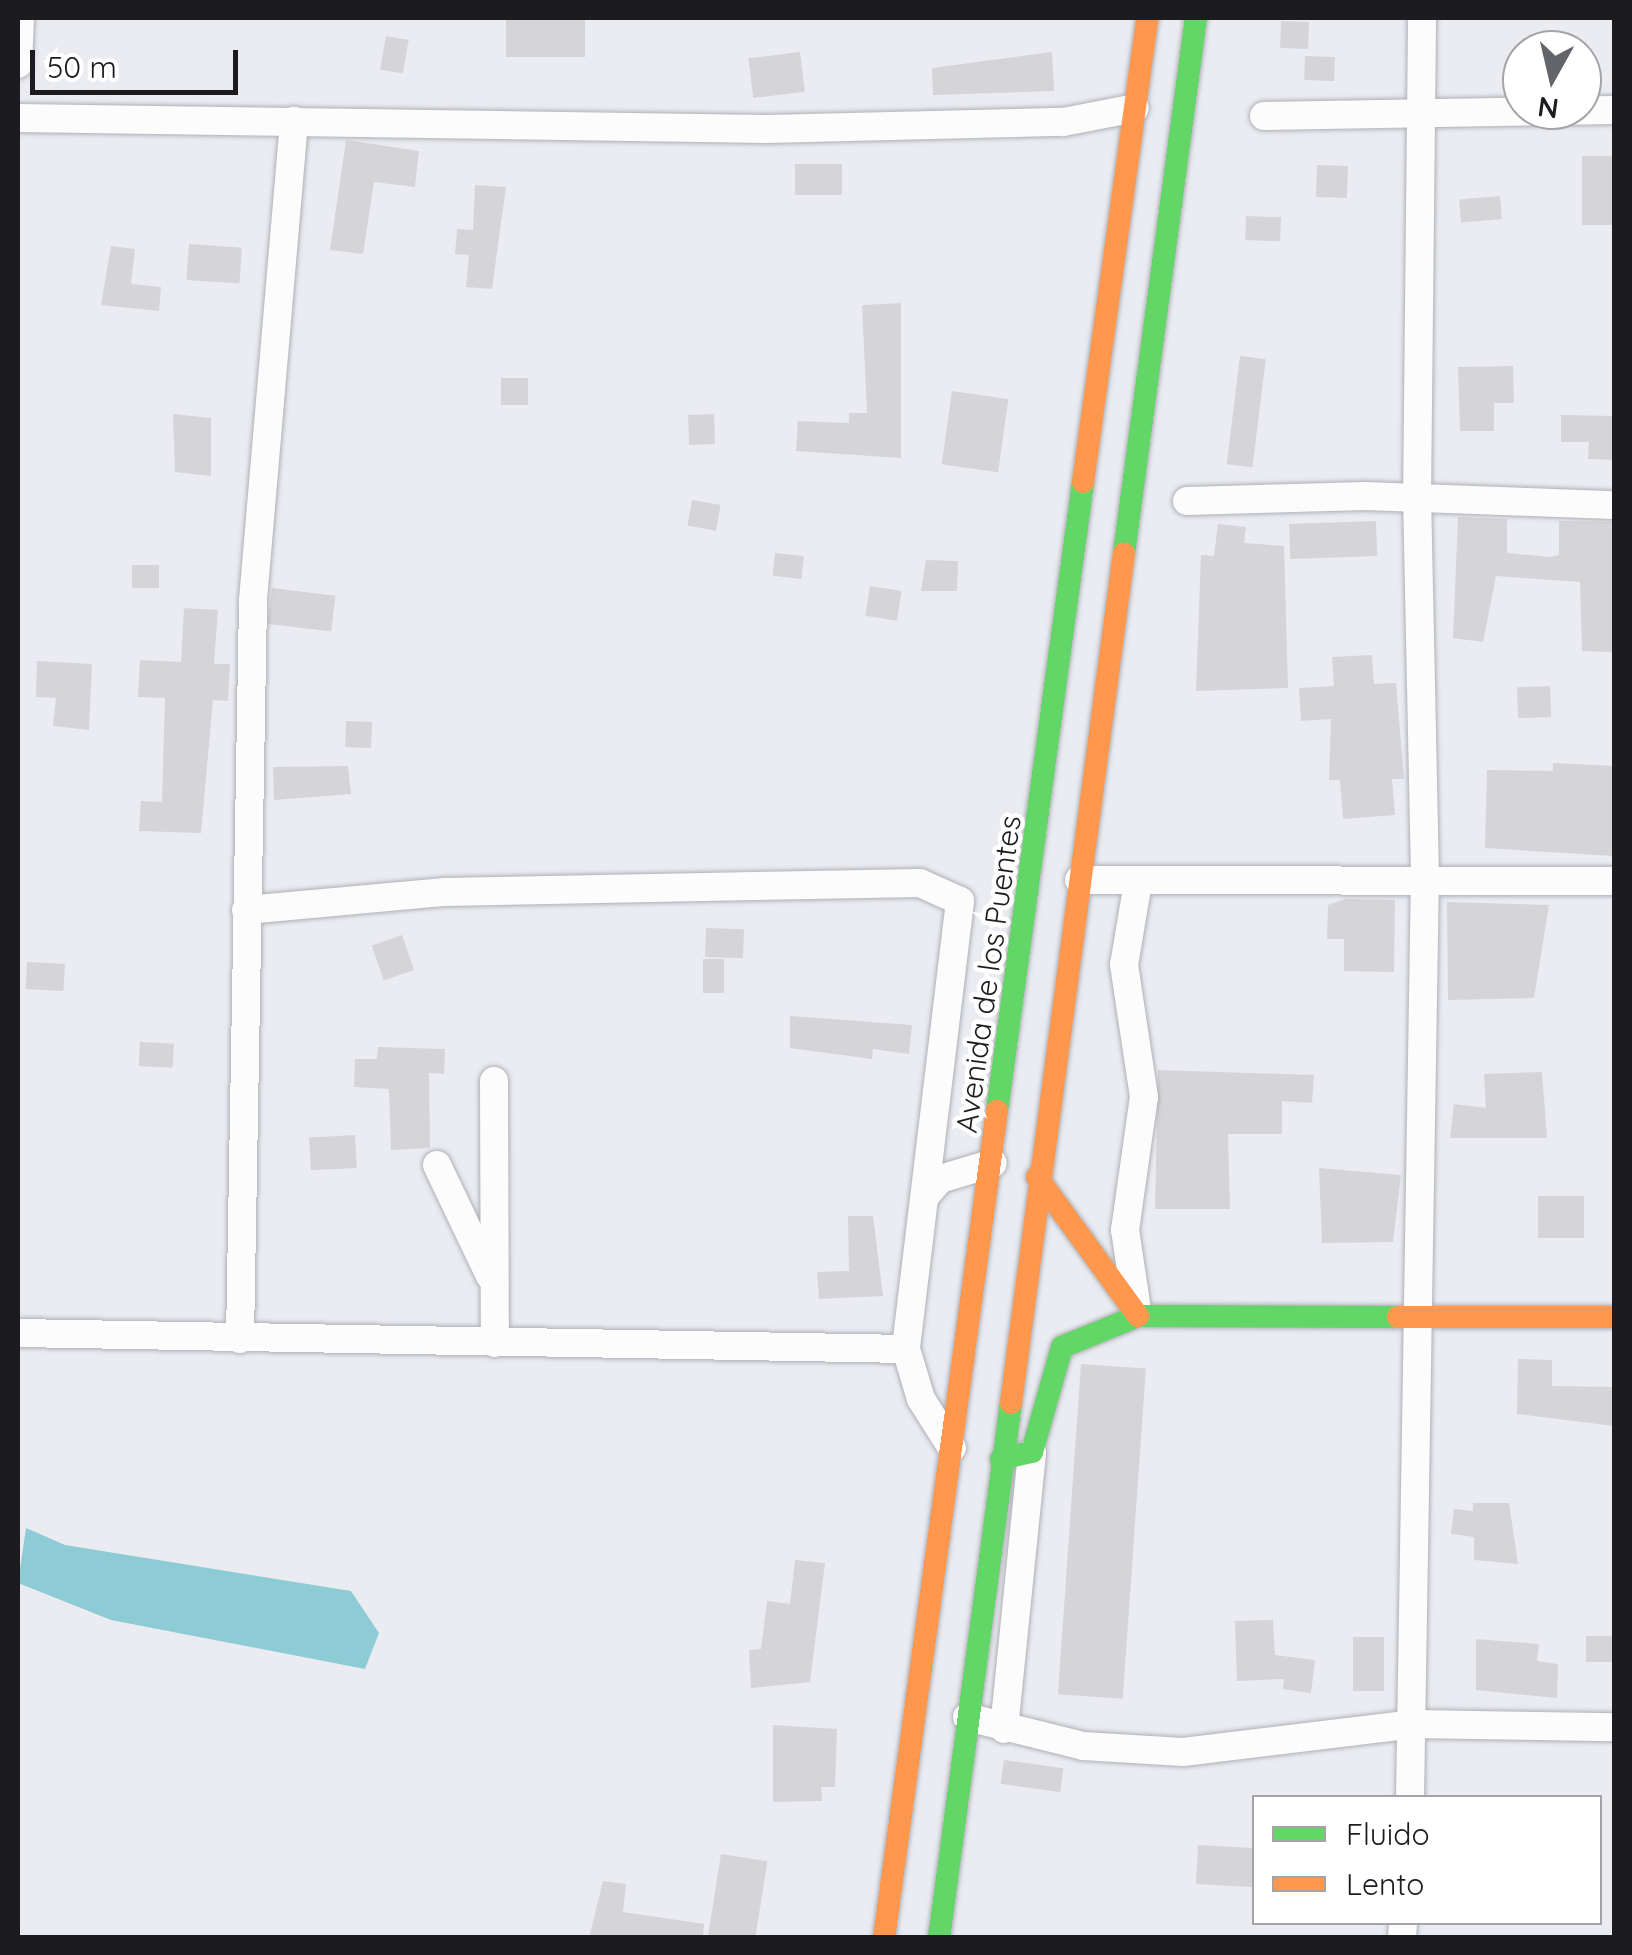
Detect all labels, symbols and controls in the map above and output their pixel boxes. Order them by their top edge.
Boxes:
scale bar [35,30,242,92]
north arrow [1502,30,1602,130]
text: 50 m [47,48,117,86]
text: N [1535,89,1561,127]
street label: Avenida de los Puentes [948,813,1028,1135]
legend [1252,1795,1602,1925]
text: Fluido [1346,1815,1430,1853]
text: Lento [1346,1865,1424,1903]

